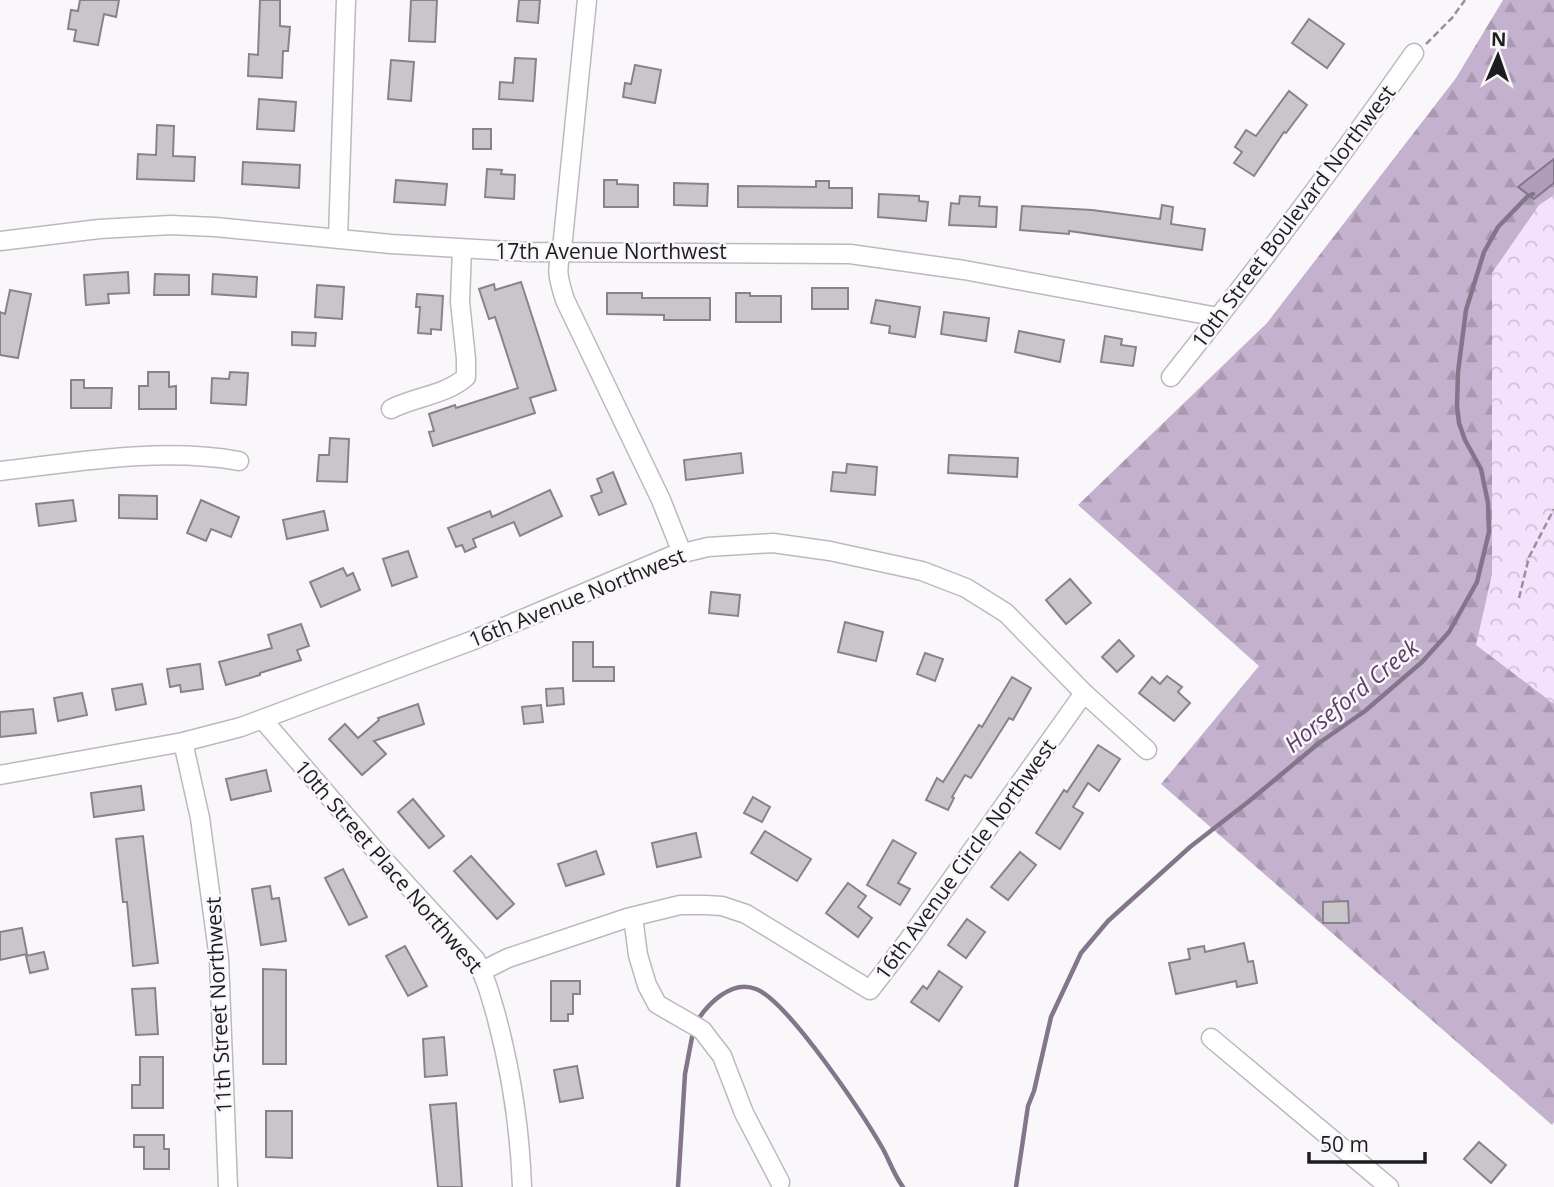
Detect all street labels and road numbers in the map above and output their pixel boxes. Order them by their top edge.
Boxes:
street label: 10th Street Boulevard Northwest [1185,79,1401,353]
street label: 17th Avenue Northwest [495,237,727,265]
street label: 16th Avenue Northwest [464,541,690,653]
street label: 16th Avenue Circle Northwest [868,733,1062,985]
street label: 10th Street Place Northwest [289,753,489,979]
street label: 11th Street Northwest [198,896,238,1114]

